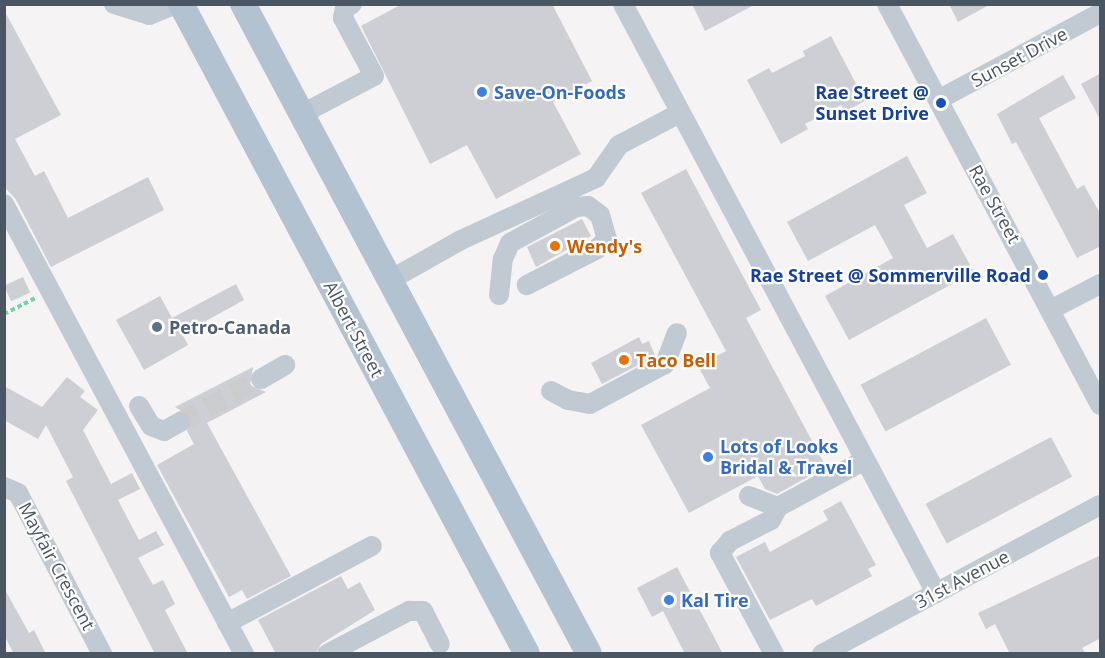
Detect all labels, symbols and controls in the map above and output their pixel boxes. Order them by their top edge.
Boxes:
street label: Sunset Drive [967,23,1071,91]
place label: Save-On-Foods [494,81,626,103]
place label: Rae Street @ Sunset Drive [815,82,929,124]
marker: Save-On-Foods [475,85,489,99]
marker: Rae Street @ Sunset Drive [934,96,948,110]
street label: Rae Street [965,161,1025,247]
place label: Wendy's [567,235,642,257]
marker: Wendy's [548,239,562,253]
place label: Rae Street @ Sommerville Road [750,264,1031,286]
marker: Rae Street @ Sommerville Road [1036,268,1050,282]
street label: Albert Street [320,277,388,381]
place label: Petro-Canada [169,316,291,338]
marker: Petro-Canada [150,320,164,334]
place label: Taco Bell [636,349,716,371]
marker: Taco Bell [617,353,631,367]
place label: Lots of Looks Bridal & Travel [720,436,852,478]
marker: Lots of Looks Bridal & Travel [701,450,715,464]
street label: Mayfair Crescent [14,499,100,633]
street label: 31st Avenue [911,545,1013,613]
place label: Kal Tire [681,589,749,611]
marker: Kal Tire [662,593,676,607]

